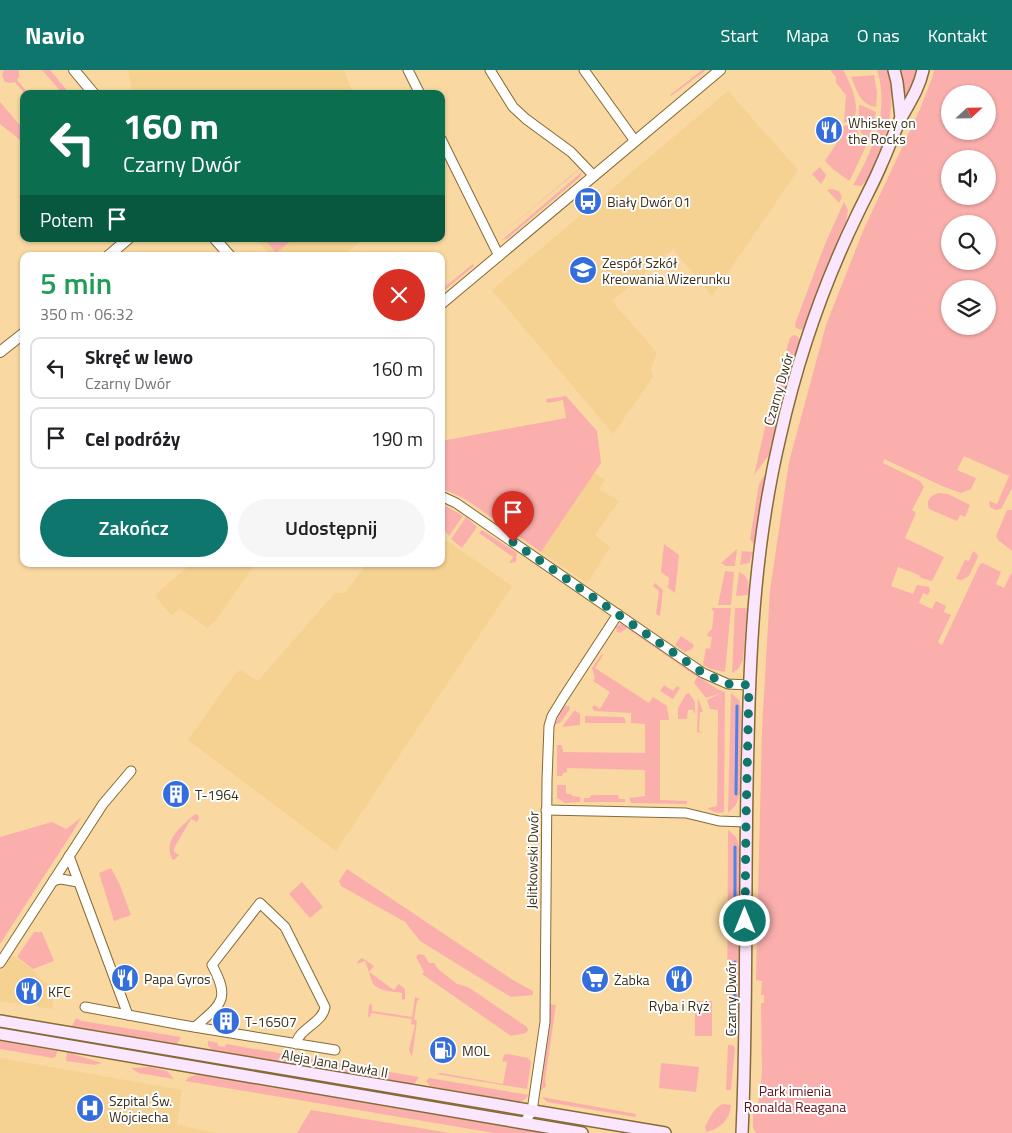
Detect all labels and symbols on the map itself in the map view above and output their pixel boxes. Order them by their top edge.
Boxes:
north arrow [941,85,996,140]
place label: Whiskey on the Rocks [848,112,916,149]
restaurant icon: Whiskey on the Rocks [814,115,844,145]
bus stop icon: Biały Dwór 01 [573,186,603,216]
place label: Biały Dwór 01 [607,191,691,212]
place label: Zespół Szkół Kreowania Wizerunku [602,252,730,289]
school or university icon: Zespół Szkół Kreowania Wizerunku [568,255,598,285]
street label: Czarny Dwór [758,350,798,428]
pin [492,491,534,542]
building icon: T-1964 [161,779,191,809]
place label: T-1964 [195,784,239,805]
street label: Jelitkowski Dwór [521,811,543,909]
position arrow [718,894,770,946]
street label: Czarny Dwór [720,961,741,1036]
restaurant icon: Papa Gyros [110,963,140,993]
supermarket icon: Żabka [580,964,610,994]
restaurant icon: Ryba i Ryż [664,964,694,994]
place label: Papa Gyros [144,968,211,989]
place label: Żabka [614,969,650,990]
restaurant icon: KFC [14,976,44,1006]
place label: KFC [48,981,71,1002]
place label: Ryba i Ryż [649,995,709,1016]
building icon: T-16507 [211,1006,241,1036]
place label: T-16507 [245,1011,297,1032]
fuel station icon: MOL [428,1035,458,1065]
place label: MOL [462,1040,490,1061]
street label: Aleja Jana Pawła II [280,1043,390,1083]
park label: Park imienia Ronalda Reagana [744,1080,846,1117]
place label: Szpital Św. Wojciecha [109,1090,172,1127]
hospital icon: Szpital Św. Wojciecha [75,1093,105,1123]

